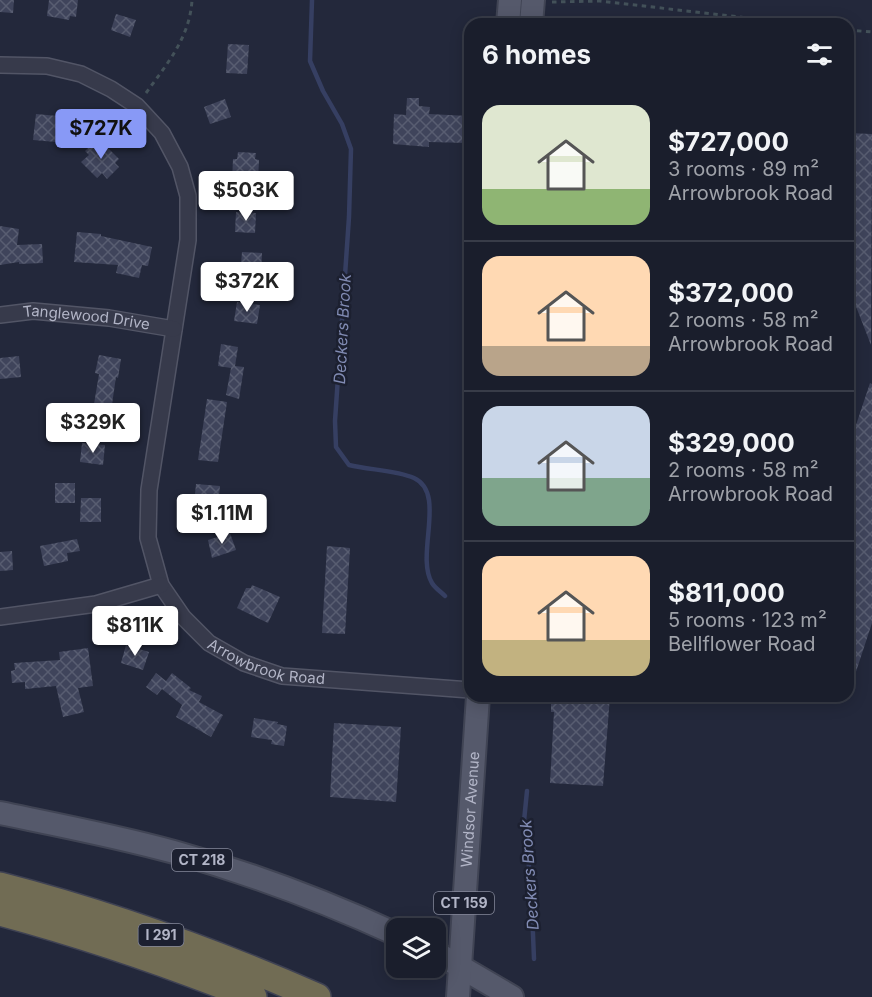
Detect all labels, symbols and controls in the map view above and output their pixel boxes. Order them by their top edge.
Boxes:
icon: filters [803,38,836,71]
text: 6 homes [482,39,591,70]
pin: $727K [59,109,143,160]
text: $727K [69,116,133,140]
text: $727,000 [668,126,789,157]
icon: home [530,129,602,201]
text: 3 rooms · 89 m² [668,157,819,181]
pin: $503K [204,171,288,222]
text: $503K [213,178,279,202]
text: Arrowbrook Road [668,181,833,205]
pin: $372K [205,262,289,313]
text: $372K [215,269,279,293]
water label: Deckers Brook [329,273,355,385]
text: $372,000 [668,277,794,308]
icon: home [530,280,602,352]
street label: Tanglewood Drive [22,301,151,334]
text: 2 rooms · 58 m² [668,308,819,332]
text: Arrowbrook Road [668,332,833,356]
pin: $329K [51,403,135,454]
text: $329K [60,410,126,434]
text: $329,000 [668,427,795,458]
icon: home [530,430,602,502]
text: 2 rooms · 58 m² [668,458,819,482]
text: Arrowbrook Road [668,482,833,506]
pin: $1.11M [173,494,271,545]
text: $1.11M [191,501,253,525]
text: $811,000 [668,577,785,608]
icon: home [530,580,602,652]
pin: $811K [93,606,177,657]
text: 5 rooms · 123 m² [668,608,827,632]
text: $811K [106,613,164,637]
text: Bellflower Road [668,632,815,656]
street label: Arrowbrook Road [204,634,326,688]
street label: Windsor Avenue [457,751,483,868]
water label: Deckers Brook [515,819,543,931]
road number: CT 218 [172,849,232,871]
road number: CT 159 [434,892,494,914]
map controls [386,918,446,978]
button: layers [386,918,446,978]
road number: I 291 [138,924,184,946]

